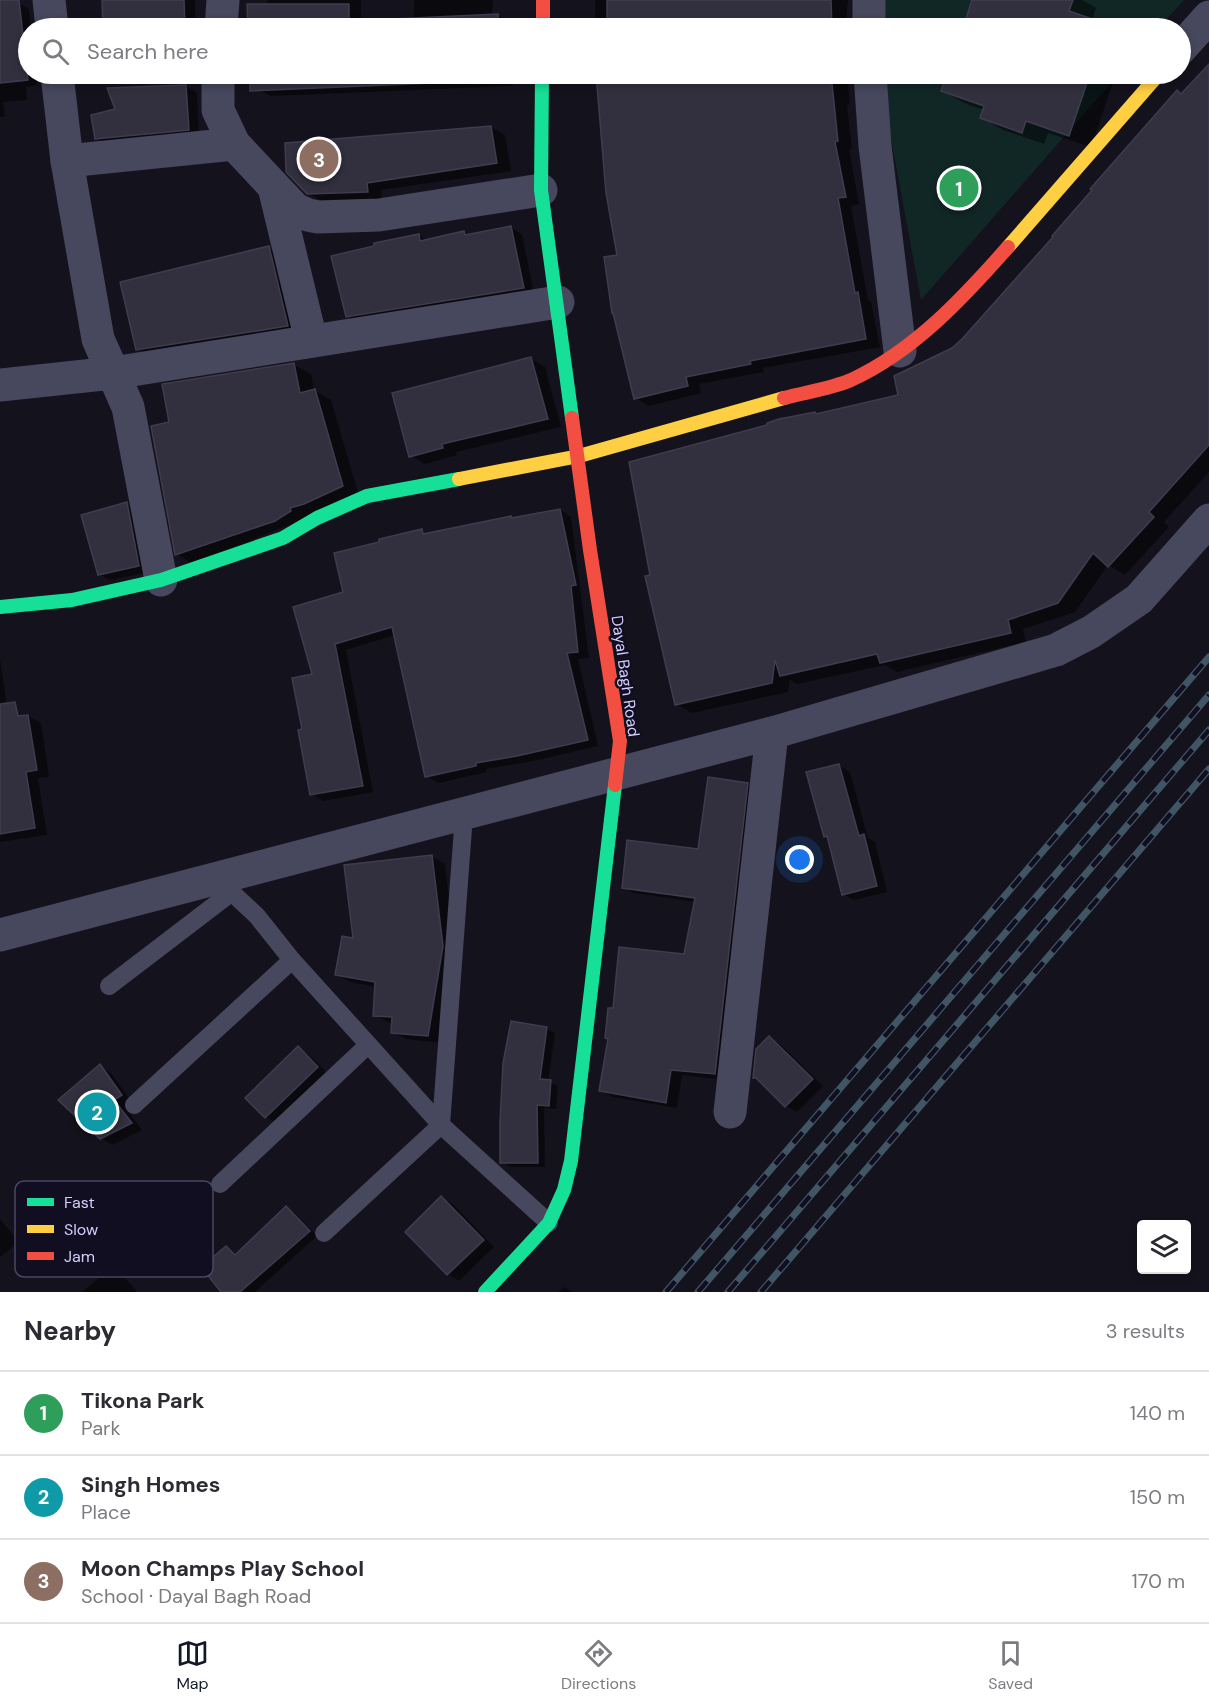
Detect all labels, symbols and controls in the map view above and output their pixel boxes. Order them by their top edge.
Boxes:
search box [18,18,1191,84]
icon: search [39,35,72,68]
text: Search here [87,37,208,66]
pin: 3 [300,136,338,182]
pin: 1 [940,166,978,210]
street label: Dayal Bagh Road [607,614,644,738]
your location [785,845,814,874]
pin: 2 [78,1090,116,1134]
legend [15,1181,213,1277]
text: Fast [64,1192,95,1213]
text: Slow [64,1219,98,1240]
map controls [1137,1220,1191,1274]
button: layers [1137,1220,1191,1274]
text: Jam [64,1246,95,1267]
text: Nearby [24,1314,116,1348]
text: 3 results [1106,1318,1185,1344]
text: Tikona Park [81,1386,204,1415]
text: 1 [40,1400,47,1426]
text: 140 m [1130,1400,1185,1426]
text: Park [81,1415,121,1441]
text: Singh Homes [81,1470,221,1499]
text: 2 [38,1484,49,1510]
text: 150 m [1130,1484,1185,1510]
text: Place [81,1499,131,1525]
text: Moon Champs Play School [81,1554,364,1583]
text: 3 [37,1568,50,1594]
text: 170 m [1132,1568,1185,1594]
text: School · Dayal Bagh Road [81,1583,311,1609]
tab: Map [176,1637,209,1694]
tab: Directions [561,1637,636,1694]
tab: Saved [988,1637,1033,1694]

